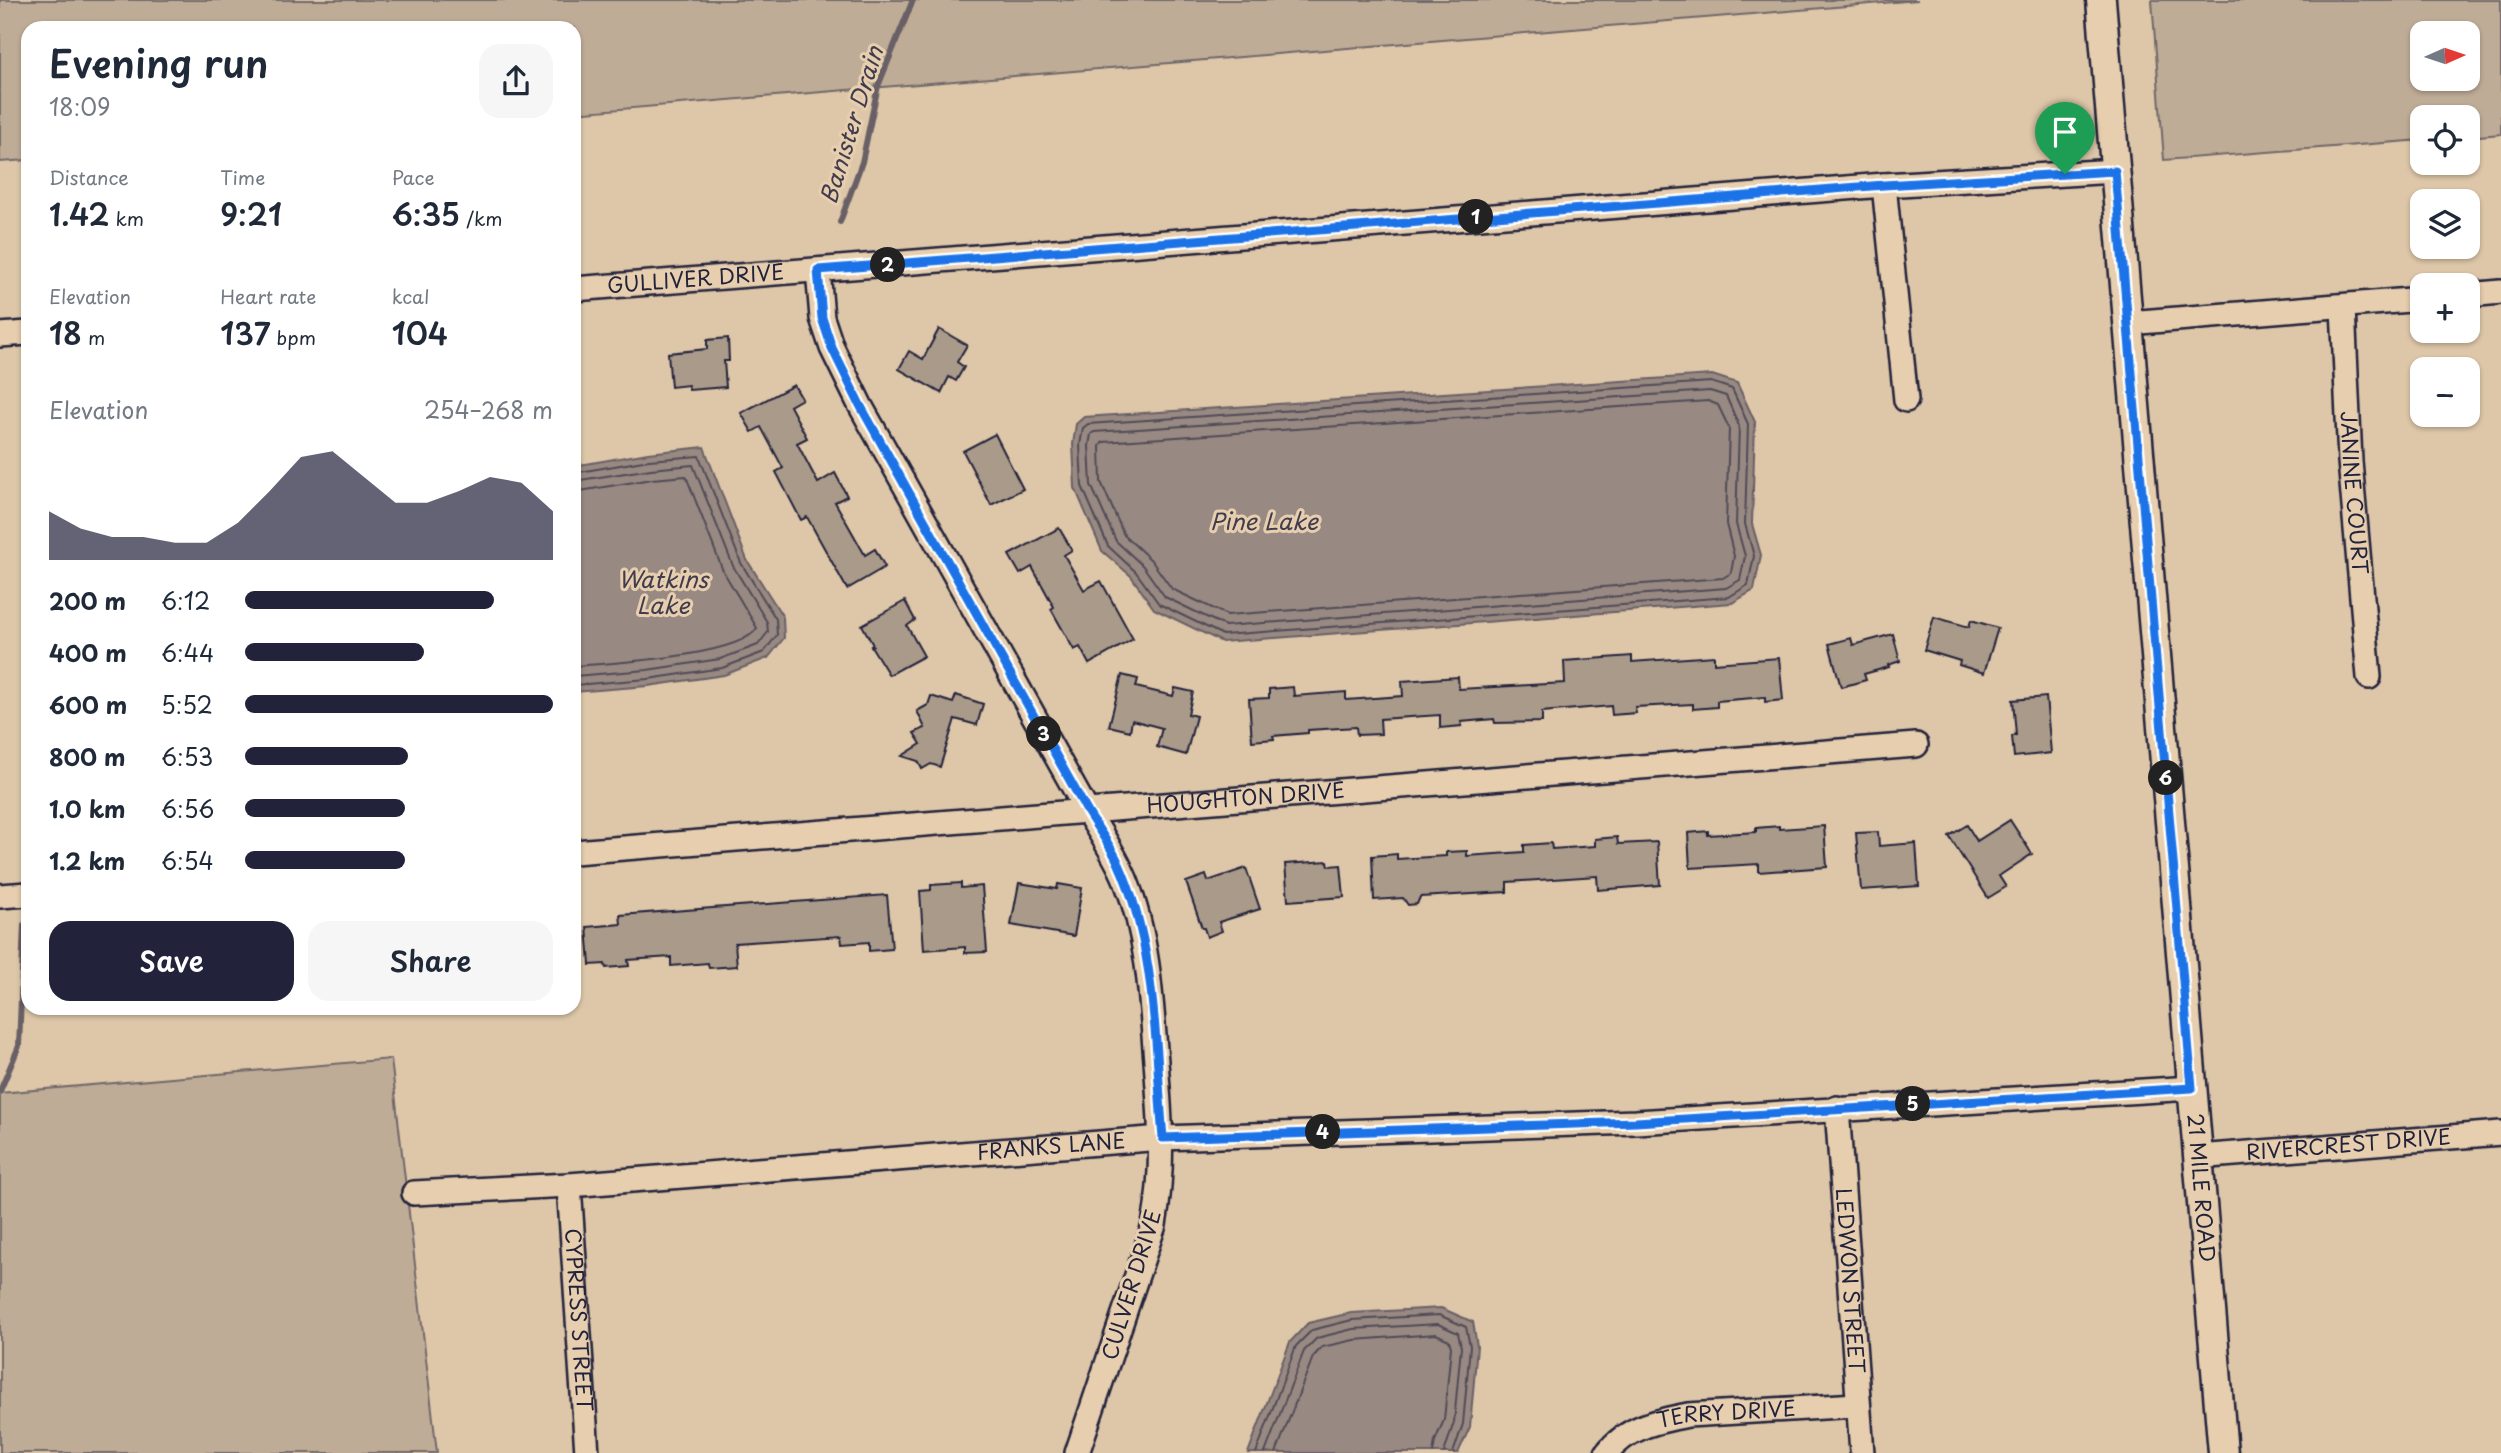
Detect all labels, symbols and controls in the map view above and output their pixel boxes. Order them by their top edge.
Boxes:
north arrow [2410,21,2480,91]
map controls [2410,21,2480,427]
text: Evening run [49,34,268,91]
water label: Banister Drain [810,41,891,207]
button: share [479,44,553,118]
text: 18:09 [49,89,111,124]
pin [2035,102,2095,174]
button: locate [2410,105,2480,175]
icon: arrive [2046,113,2084,151]
text: Distance [49,163,129,191]
text: Time [220,163,265,191]
text: Pace [392,163,435,191]
button: layers [2410,189,2480,259]
text: 1.42 [49,191,109,236]
text: 9:21 [220,191,282,236]
text: 6:35 [392,191,460,236]
pin: 1 [1458,200,1494,234]
text: 1 [1471,202,1480,230]
text: km [109,204,144,232]
text: /km [460,204,503,232]
pin: 2 [870,247,906,282]
text: 2 [881,250,894,278]
street label: GULLIVER DRIVE [606,254,785,300]
button: + [2410,273,2480,343]
text: Elevation [49,282,131,310]
text: Heart rate [220,282,316,310]
text: kcal [392,282,430,310]
text: 18 [49,310,82,355]
text: 137 [220,310,270,355]
text: 104 [392,310,448,355]
text: m [82,323,105,351]
text: bpm [270,323,316,351]
button: − [2410,357,2480,427]
text: Elevation [49,392,148,427]
text: 254–268 m [424,392,553,427]
street label: JANINE COURT [2334,410,2378,576]
water label: Pine Lake [1210,503,1320,538]
water label: Watkins Lake [618,561,710,622]
text: 200 m [49,583,126,618]
text: 6:12 [161,583,210,618]
text: 400 m [49,635,127,670]
text: 6:44 [161,635,214,670]
text: 600 m [49,687,127,722]
text: 5:52 [161,687,213,722]
pin: 3 [1026,716,1062,752]
text: 3 [1037,719,1050,747]
text: 800 m [49,739,126,774]
text: 6:53 [161,739,213,774]
pin: 6 [2148,760,2184,796]
text: 6 [2159,763,2172,791]
street label: HOUGHTON DRIVE [1145,773,1346,820]
text: 1.0 km [49,791,126,826]
text: 6:56 [161,791,214,826]
text: 1.2 km [49,843,125,878]
text: 6:54 [161,843,214,878]
button: Save [49,921,294,1001]
button: Share [308,921,553,1001]
pin: 5 [1896,1086,1930,1122]
text: 5 [1906,1089,1919,1117]
street label: 21 MILE ROAD [2181,1112,2225,1263]
pin: 4 [1306,1114,1340,1150]
text: 4 [1316,1117,1329,1145]
street label: RIVERCREST DRIVE [2245,1119,2452,1167]
street label: FRANKS LANE [975,1123,1127,1167]
street label: LEDWON STREET [1829,1187,1874,1375]
street label: CULVER DRIVE [1092,1205,1168,1364]
street label: CYPRESS STREET [558,1227,602,1413]
street label: TERRY DRIVE [1653,1391,1797,1435]

